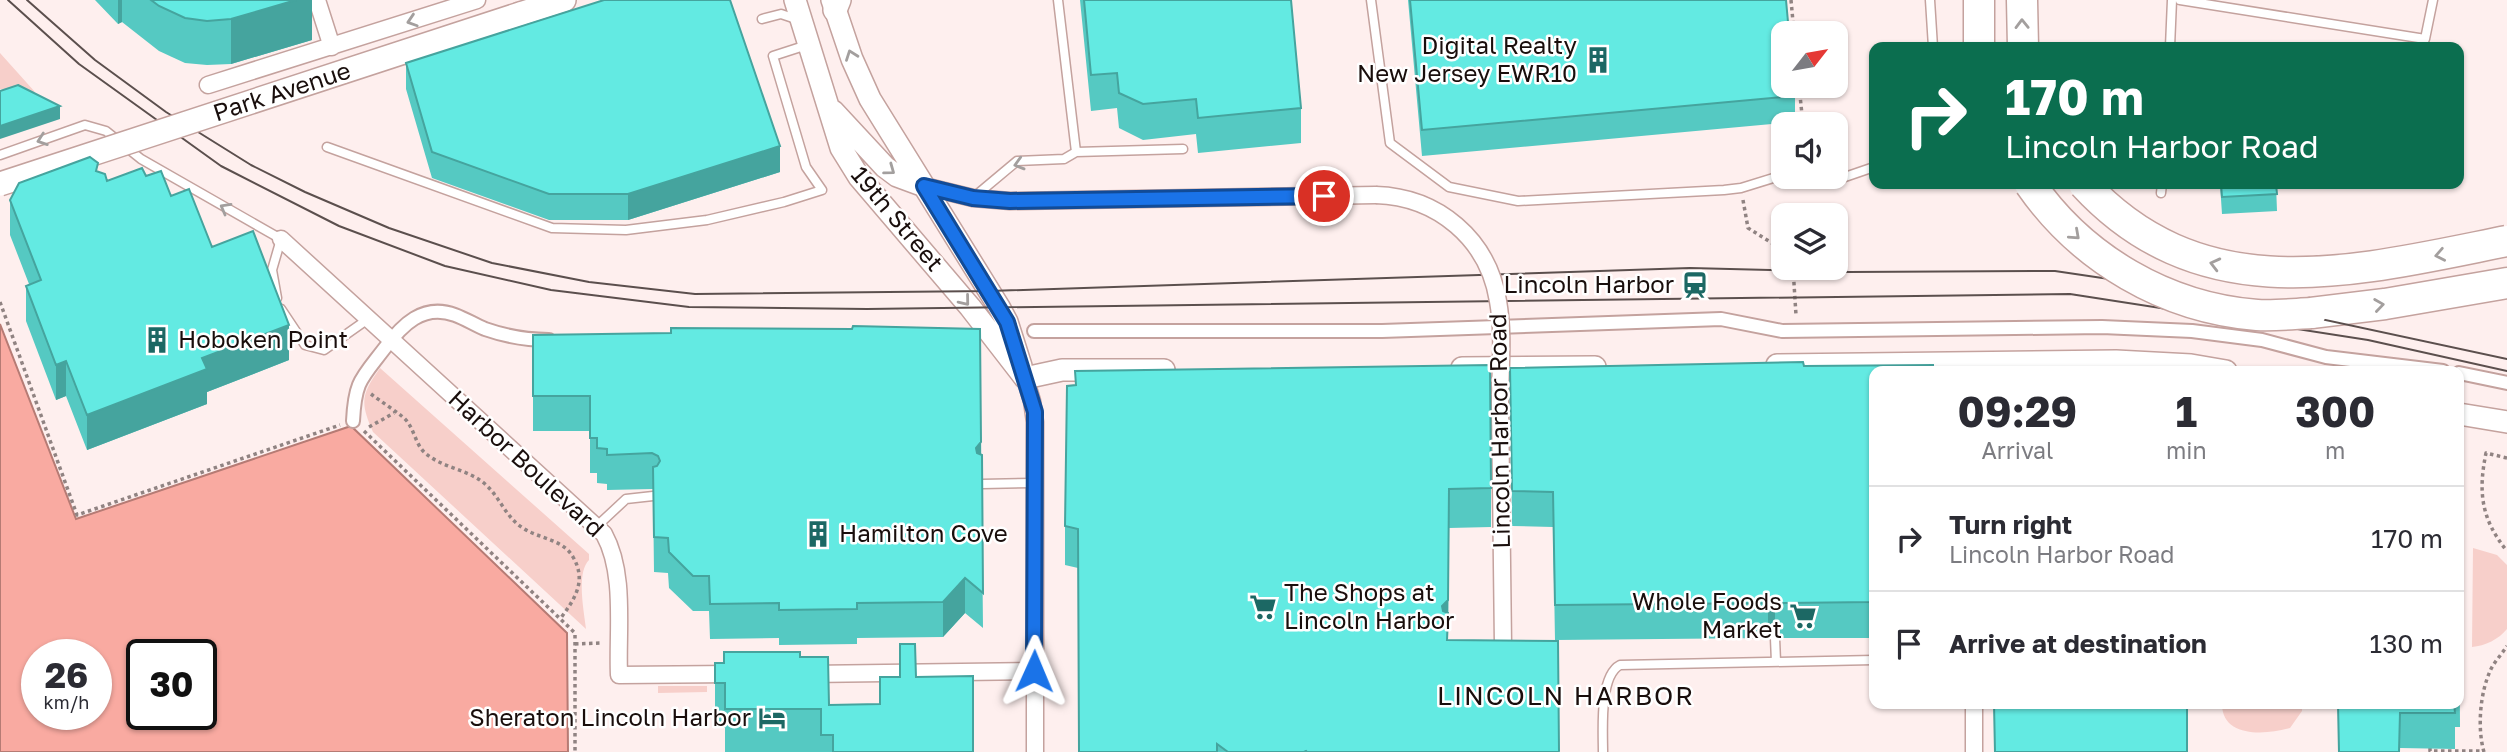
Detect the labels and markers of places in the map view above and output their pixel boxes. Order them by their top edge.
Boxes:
place label: Digital Realty New Jersey EWR10 [1357,30,1577,87]
building icon: Digital Realty New Jersey EWR10 [1583,45,1613,75]
pin [1294,166,1354,226]
place label: Lincoln Harbor [1504,269,1674,298]
station icon: Lincoln Harbor [1680,270,1710,300]
place label: Hoboken Point [178,324,348,353]
building icon: Hoboken Point [142,325,172,355]
place label: Hamilton Cove [839,518,1008,547]
building icon: Hamilton Cove [803,519,833,549]
place label: The Shops at Lincoln Harbor [1284,577,1454,634]
place label: Whole Foods Market [1632,586,1782,643]
supermarket icon: The Shops at Lincoln Harbor [1248,592,1278,622]
supermarket icon: Whole Foods Market [1788,601,1818,631]
place label: Sheraton Lincoln Harbor [469,702,751,731]
hotel icon: Sheraton Lincoln Harbor [757,703,787,733]

